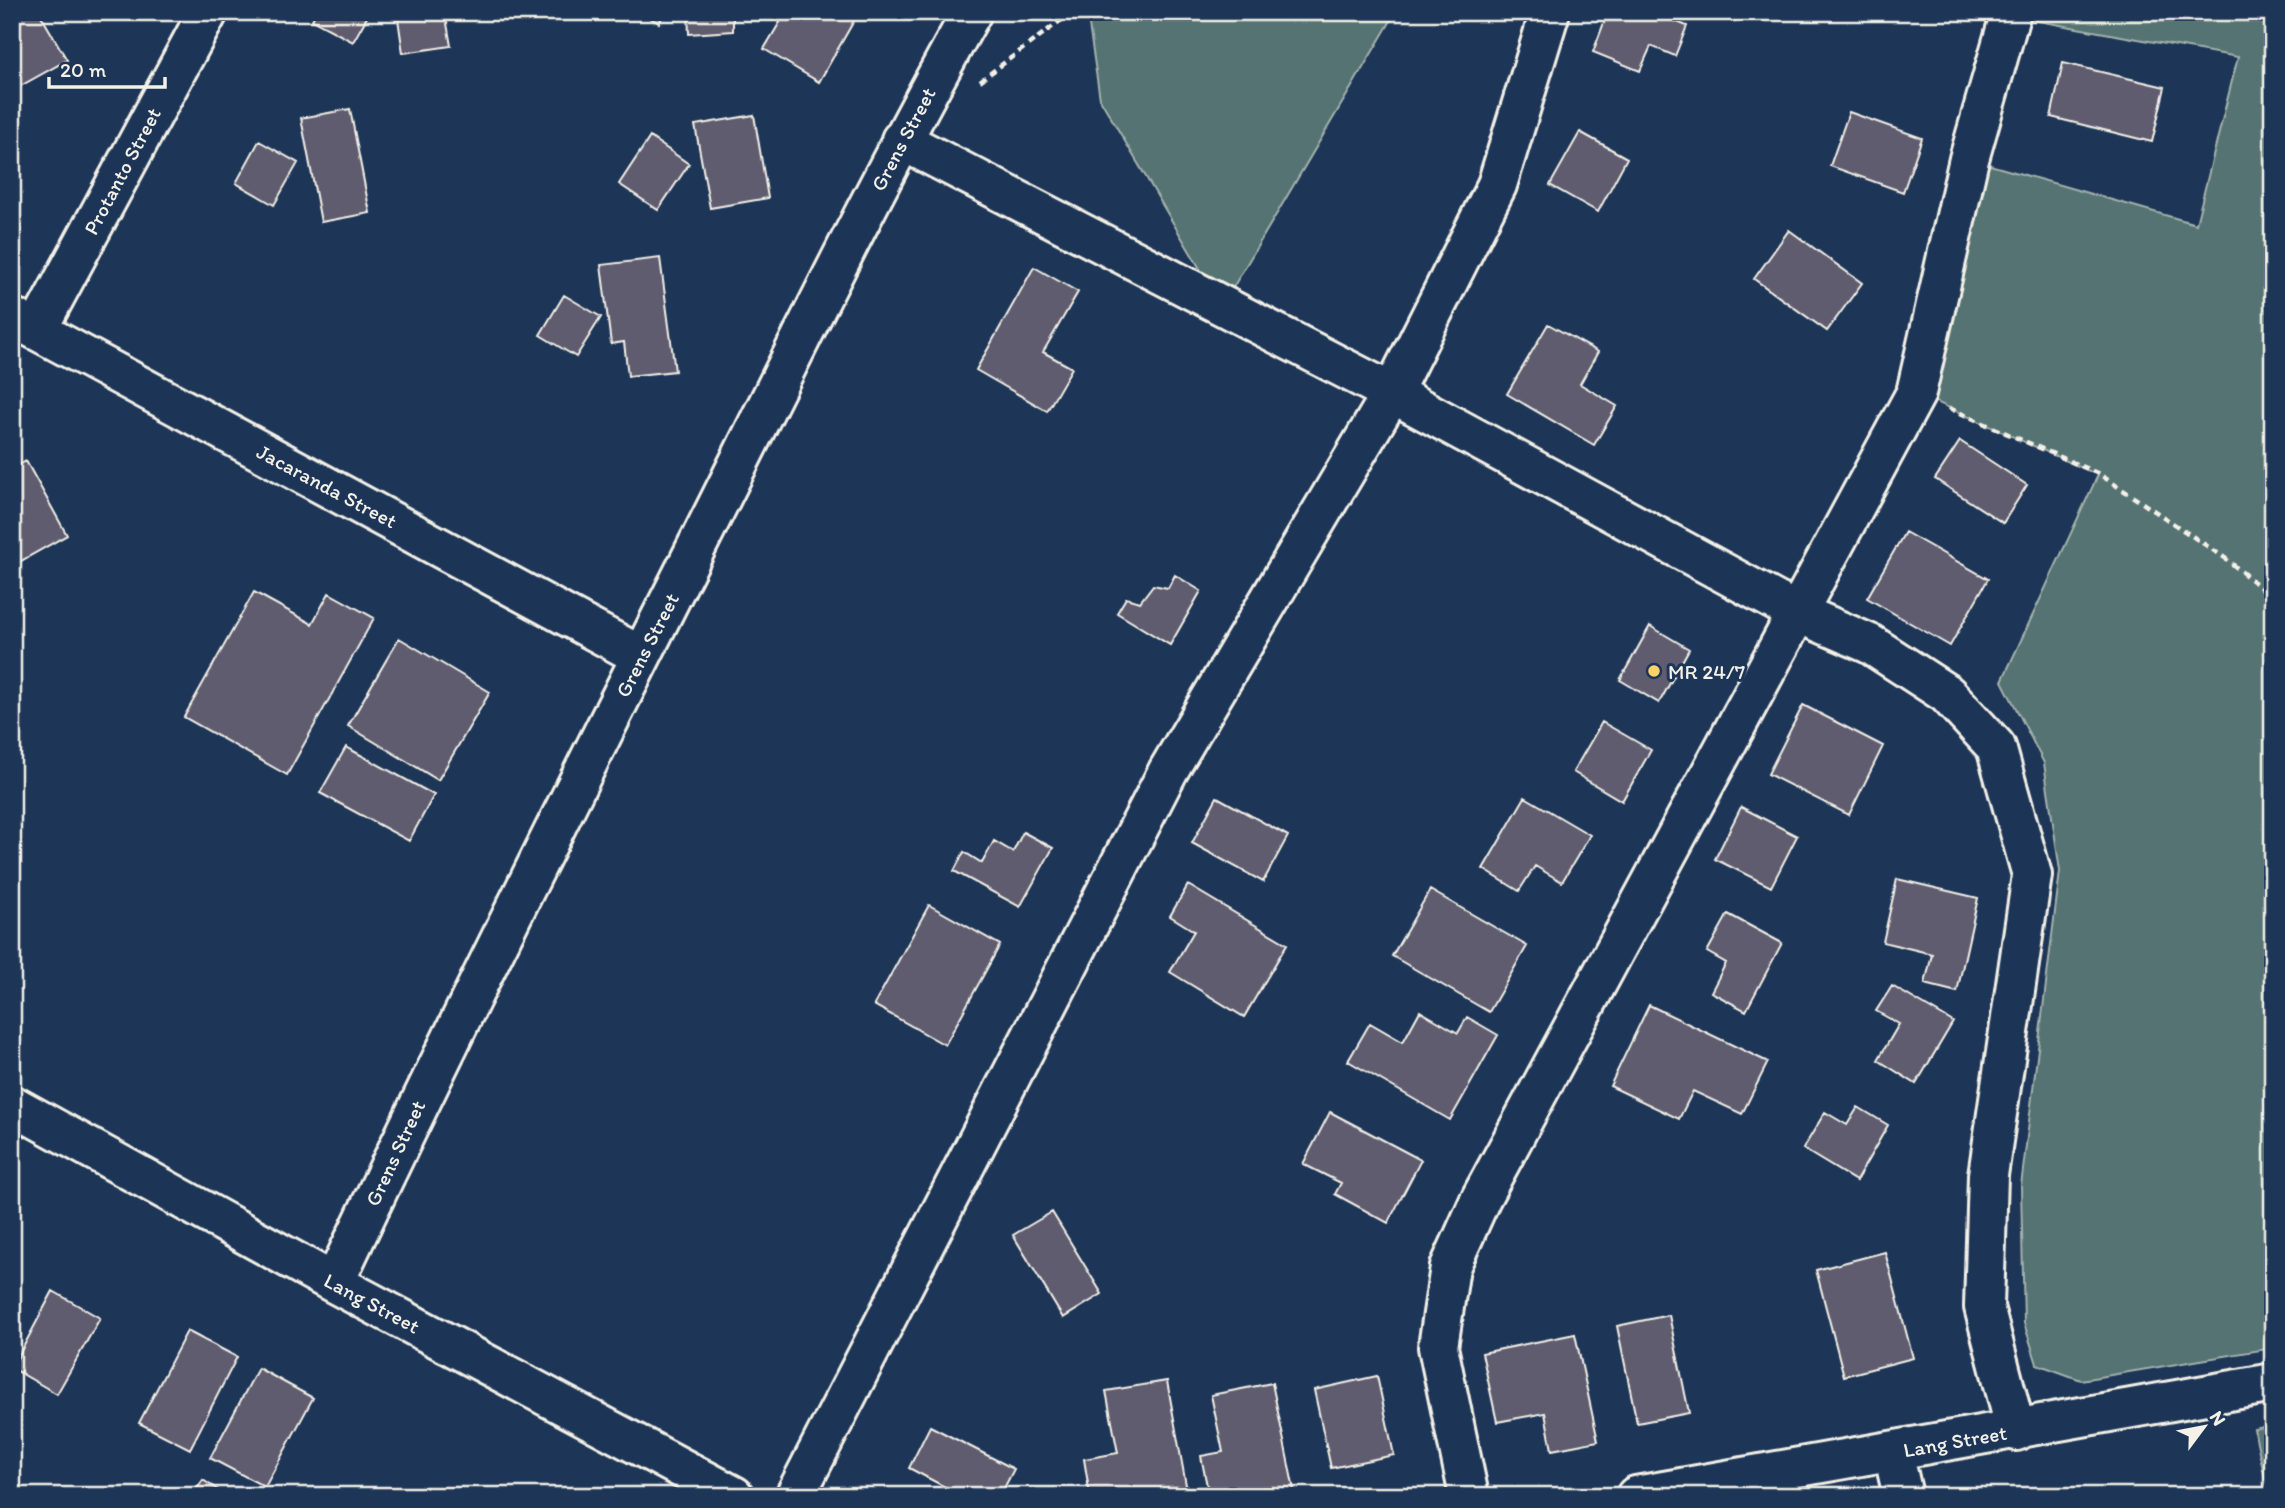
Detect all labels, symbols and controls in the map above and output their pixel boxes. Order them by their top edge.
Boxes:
scale bar [49,46,164,90]
text: 20 m [60,57,107,82]
street label: Grens Street [865,83,941,195]
street label: Protanto Street [78,103,166,239]
street label: Jacaranda Street [253,439,401,533]
street label: Grens Street [610,589,684,701]
place label: MR 24/7 [1668,659,1745,684]
marker: MR 24/7 [1646,663,1662,679]
street label: Grens Street [360,1096,430,1210]
street label: Lang Street [320,1267,424,1339]
north arrow [2170,1392,2240,1462]
text: N [2205,1407,2231,1430]
street label: Lang Street [1901,1420,2009,1462]

